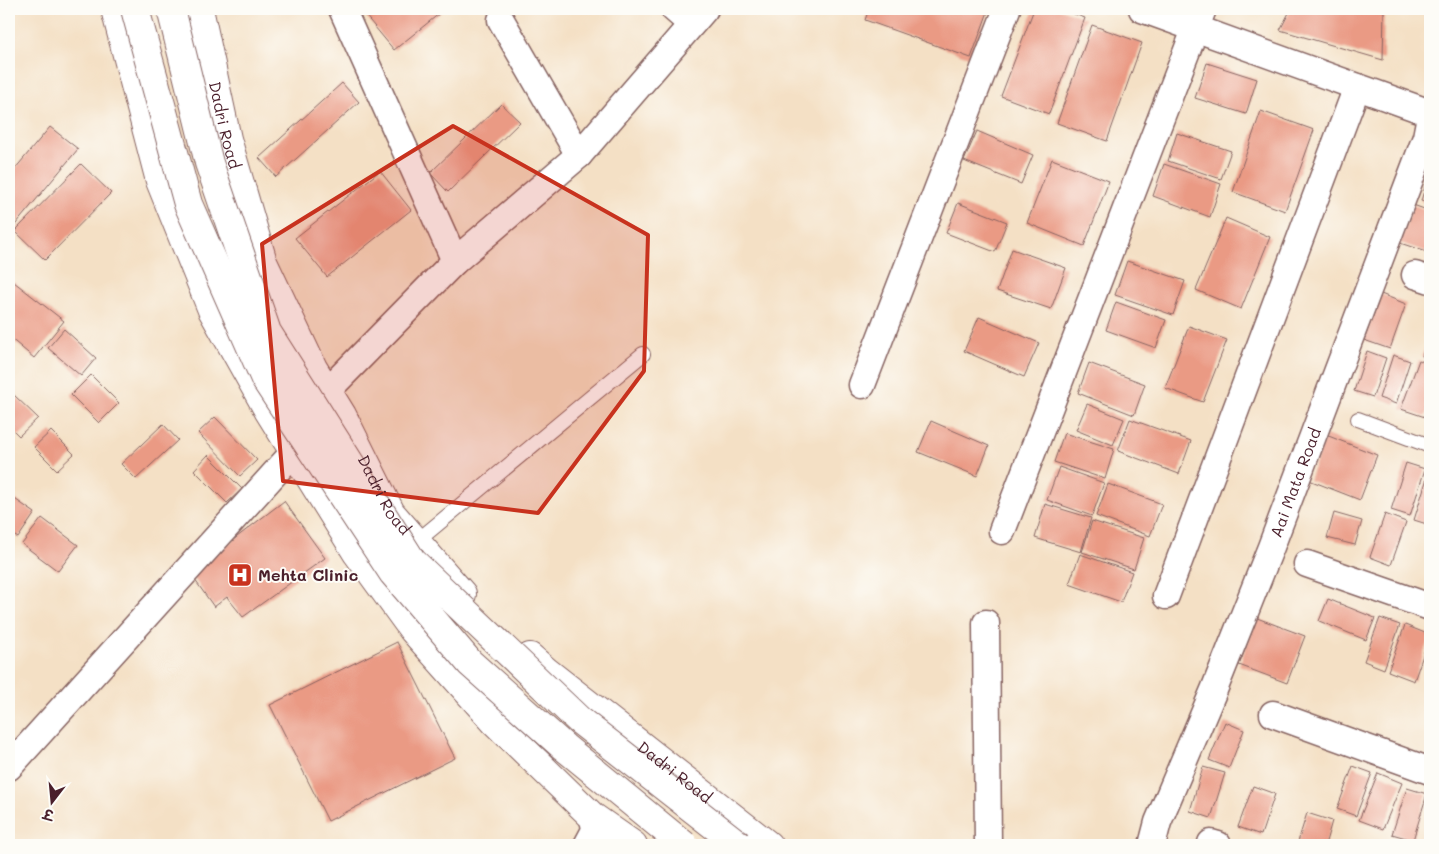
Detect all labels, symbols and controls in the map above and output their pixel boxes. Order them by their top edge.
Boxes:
street label: Dadri Road [205,79,246,171]
street label: Aai Mata Road [1265,424,1325,540]
street label: Dadri Road [354,451,416,539]
hospital icon: Mehta Clinic [227,562,253,588]
place label: Mehta Clinic [258,564,358,585]
street label: Dadri Road [634,736,717,807]
north arrow [28,776,78,826]
text: उ [40,804,57,826]

